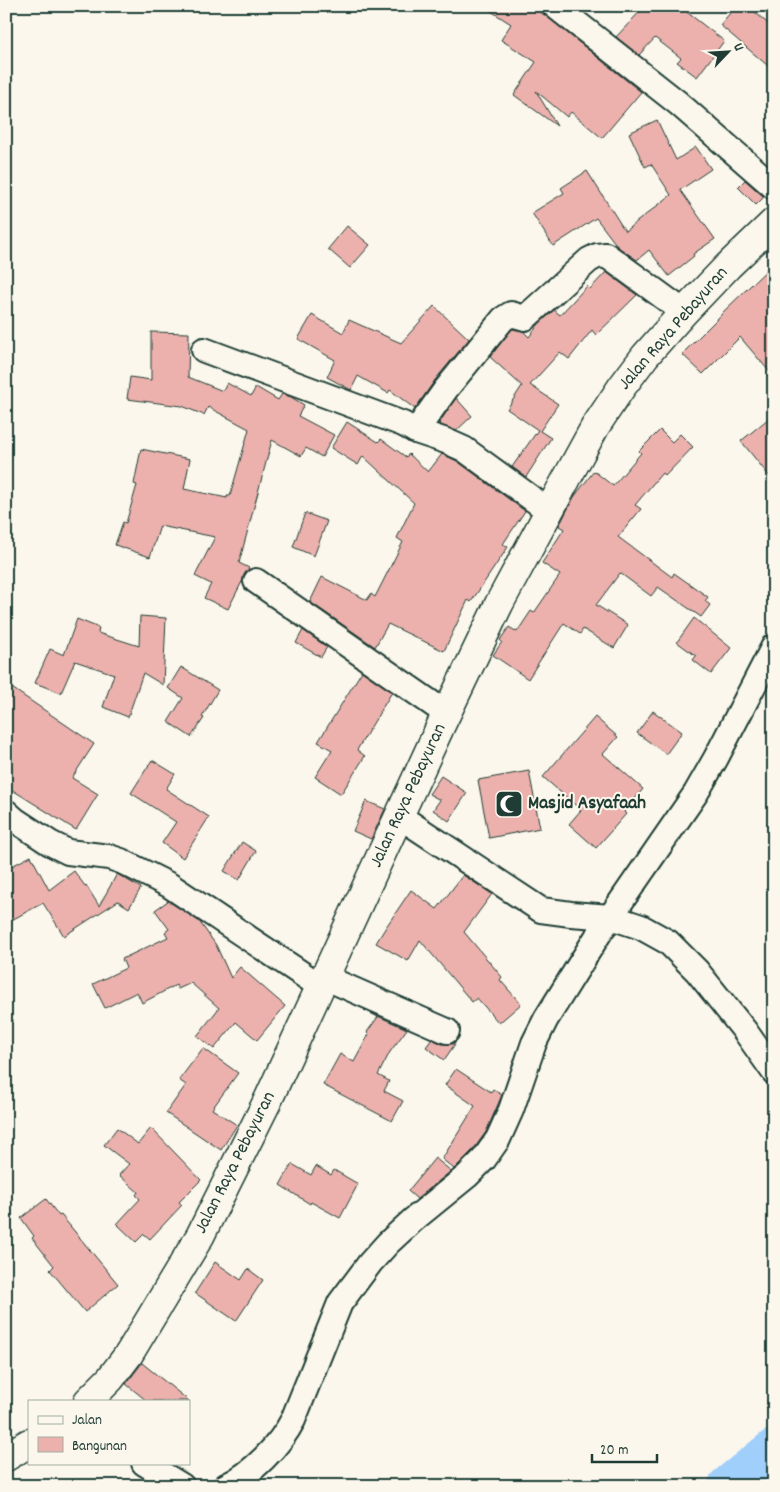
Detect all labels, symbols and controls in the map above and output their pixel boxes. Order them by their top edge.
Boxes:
north arrow [702,28,752,78]
text: U [727,40,749,55]
street label: Jalan Raya Pebayuran [613,261,735,397]
street label: Jalan Raya Pebayuran [364,719,454,873]
mosque icon: Masjid Asyafaah [494,789,524,819]
place label: Masjid Asyafaah [528,791,646,818]
street label: Jalan Raya Pebayuran [188,1087,284,1239]
legend [28,1400,190,1464]
text: Jalan [72,1410,102,1432]
scale bar [592,1432,658,1464]
text: Bangunan [72,1436,127,1458]
text: 20 m [600,1440,628,1462]

